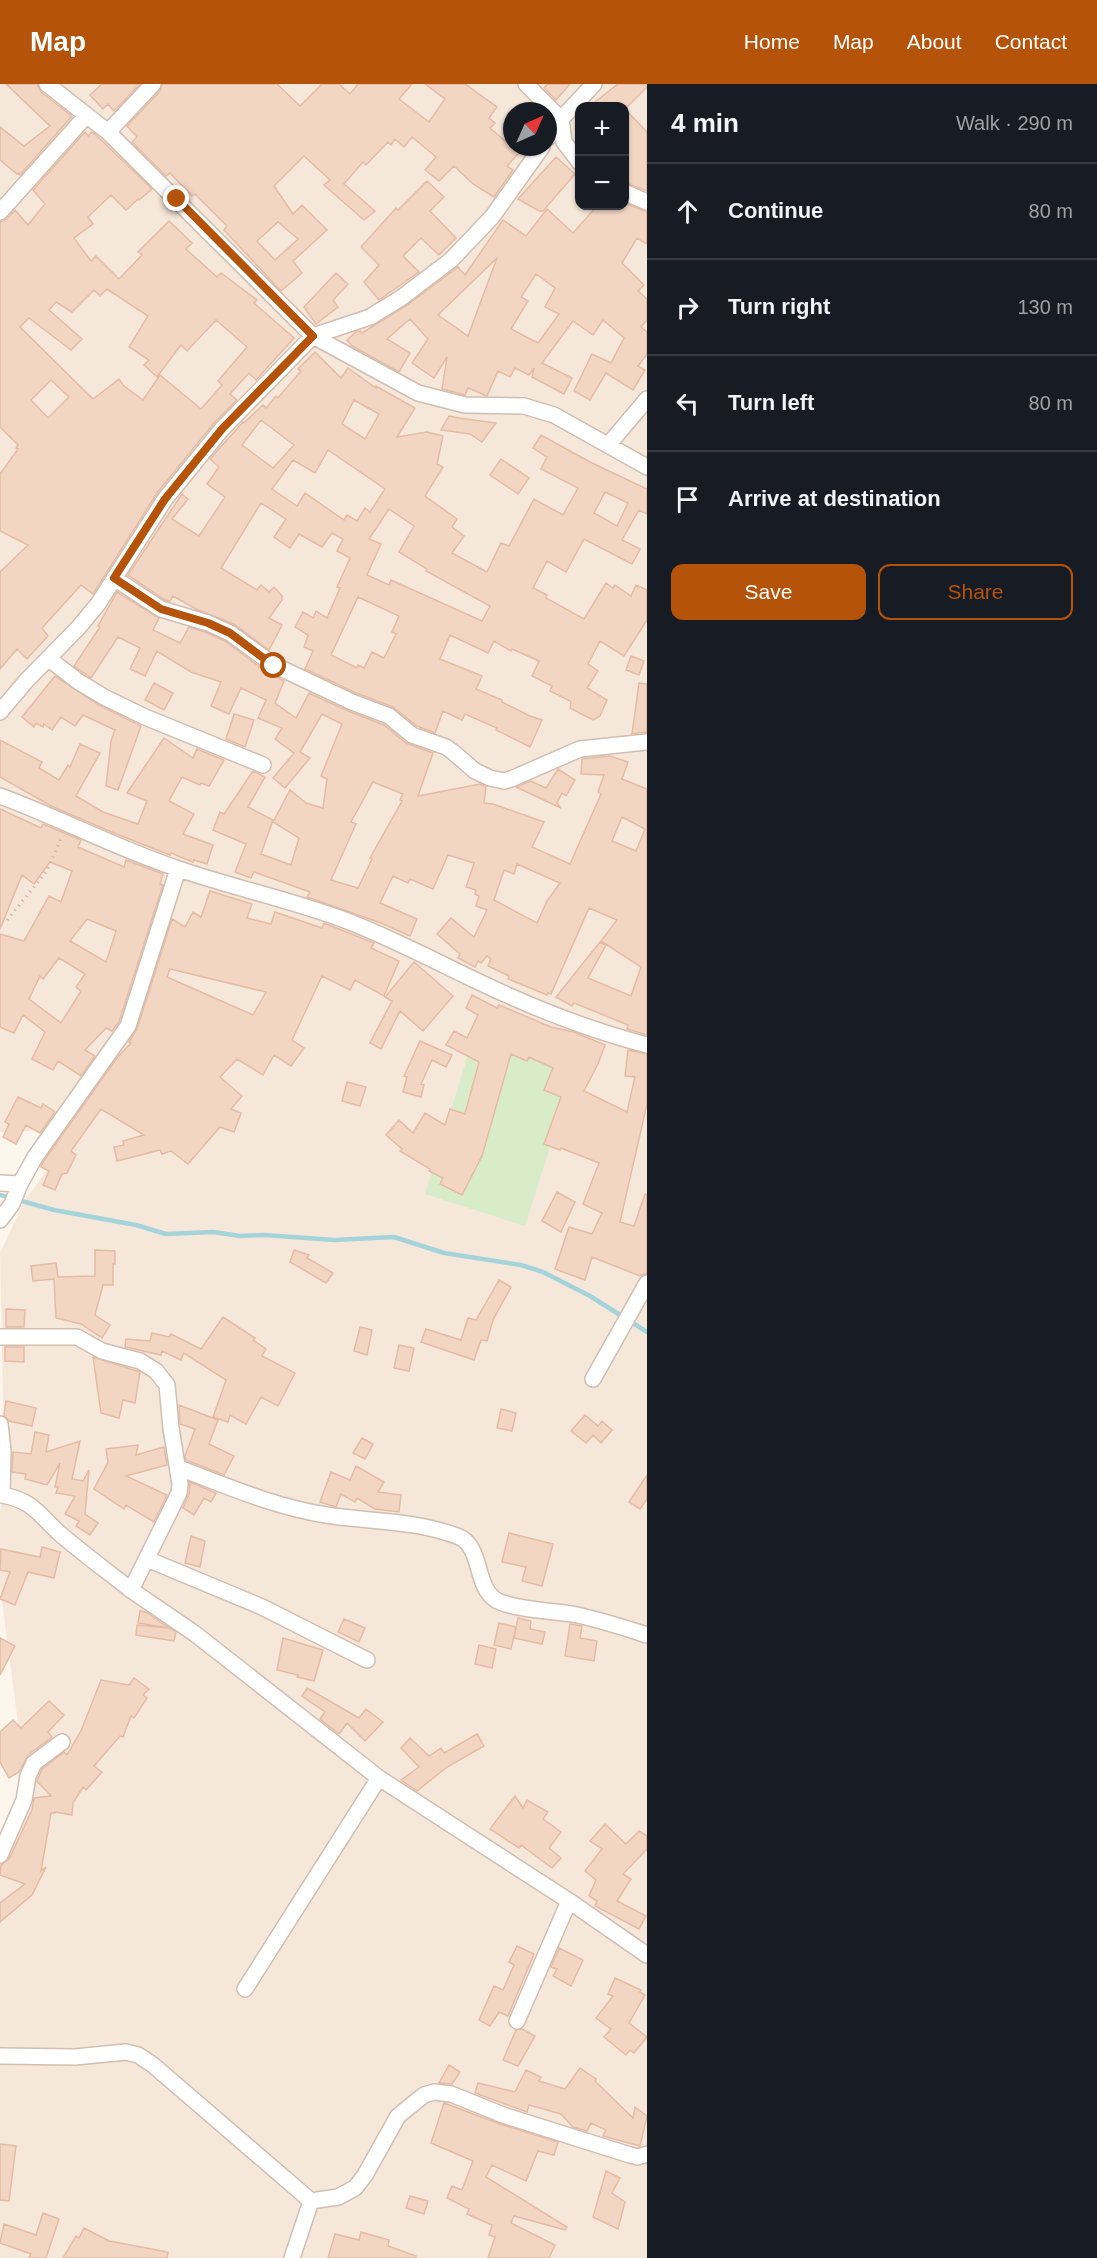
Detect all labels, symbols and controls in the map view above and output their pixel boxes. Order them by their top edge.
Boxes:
text: Map [30,26,86,57]
text: Home [744,30,800,53]
text: Map [833,30,874,53]
text: About [907,30,962,53]
text: Contact [995,30,1067,53]
north arrow [503,102,557,156]
map controls [575,102,629,210]
button: + [575,102,629,156]
text: 4 min [671,108,739,138]
text: Walk · 290 m [956,112,1073,134]
button: − [575,156,629,210]
route end [163,185,189,211]
icon: ahead [671,195,704,228]
text: Continue [728,198,823,223]
text: 80 m [1029,200,1073,222]
icon: right [671,291,704,324]
text: Turn right [728,294,830,319]
text: 130 m [1017,296,1073,318]
icon: left [671,387,704,420]
text: Turn left [728,390,814,415]
text: 80 m [1029,392,1073,414]
icon: arrive [671,483,704,516]
text: Arrive at destination [728,486,941,511]
button: Save [671,564,866,620]
button: Share [878,564,1073,620]
route start [260,652,286,678]

